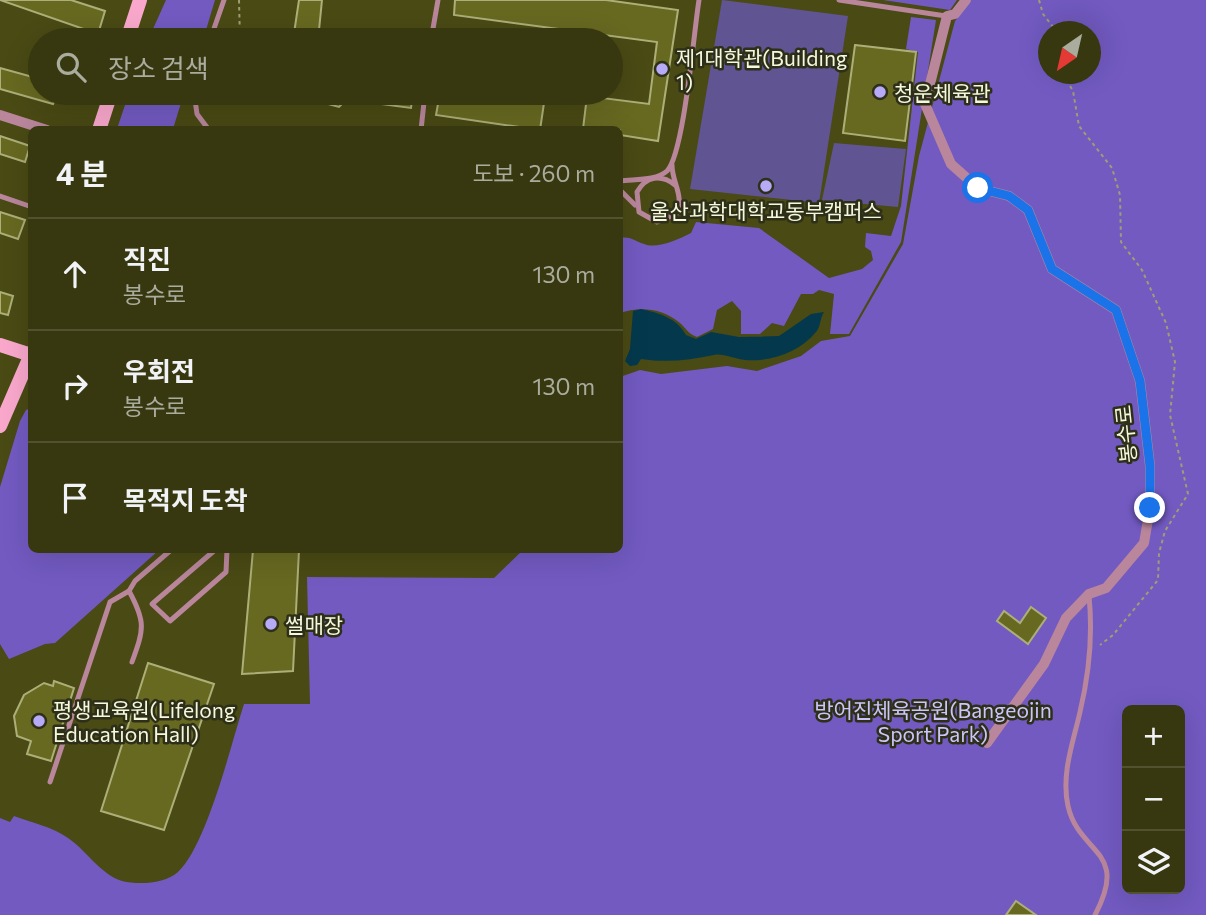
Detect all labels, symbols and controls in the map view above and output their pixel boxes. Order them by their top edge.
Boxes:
north arrow [1038,21,1101,84]
search box [28,28,623,105]
place label: 제1대학관(Building 1) [676,45,847,94]
icon: search [52,48,90,86]
text: 장소 검색 [108,52,209,83]
marker: 제1대학관(Building 1) [654,61,670,77]
place label: 청운체육관 [894,80,991,105]
marker: 청운체육관 [872,84,888,100]
text: 4 분 [56,154,108,191]
text: 도보 · 260 m [472,159,595,187]
route start [962,172,993,203]
marker: 울산과학대학교동부캠퍼스 [758,178,774,194]
place label: 울산과학대학교동부캠퍼스 [650,198,882,223]
text: 직진 [123,243,171,274]
icon: ahead [56,255,94,293]
text: 130 m [533,260,595,288]
text: 봉수로 [123,280,186,308]
text: 우회전 [123,355,195,386]
icon: right [56,367,94,405]
text: 130 m [533,372,595,400]
text: 봉수로 [123,392,186,420]
street label: 봉수로 [1110,404,1140,464]
icon: arrive [56,479,94,517]
text: 목적지 도착 [123,484,248,515]
route end [1134,492,1165,523]
place label: 썰매장 [285,612,343,637]
marker: 썰매장 [263,616,279,632]
place label: 평생교육원(Lifelong Education Hall) [53,697,235,746]
park label: 방어진체육공원(Bangeojin Sport Park) [814,697,1052,746]
map controls [1122,705,1185,894]
button: + [1122,705,1185,768]
marker: 평생교육원(Lifelong Education Hall) [31,713,47,729]
button: − [1122,768,1185,831]
button: layers [1122,831,1185,894]

